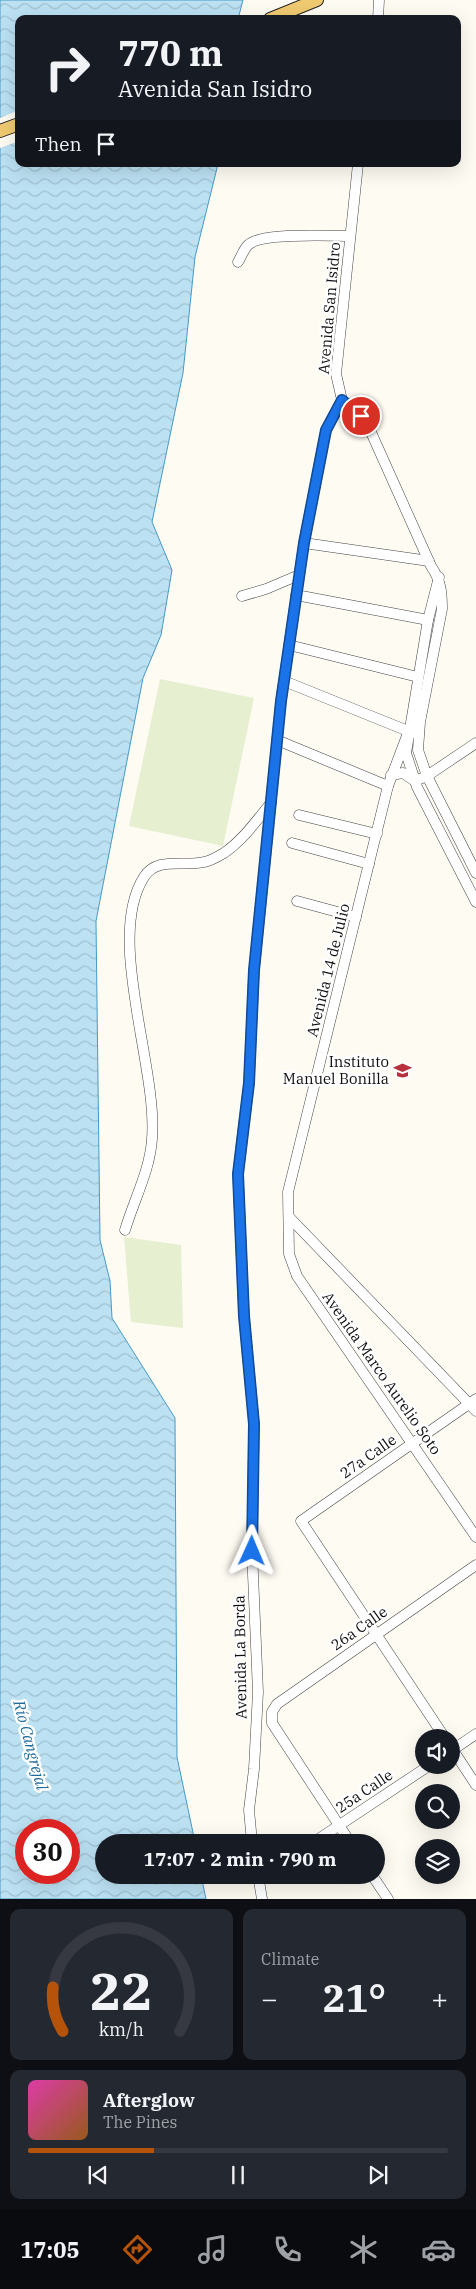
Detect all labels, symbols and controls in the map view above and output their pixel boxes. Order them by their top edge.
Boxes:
text: 770 m [118,30,223,76]
icon: right [35,35,100,100]
text: Avenida San Isidro [118,74,312,103]
icon: arrive [92,130,120,158]
text: Then [35,132,82,156]
street label: Avenida San Isidro [314,241,344,375]
pin [340,395,382,437]
icon: arrive [347,402,375,430]
street label: Avenida 14 de Julio [302,901,354,1039]
place label: Instituto Manuel Bonilla [283,1052,389,1088]
school or university icon: Instituto Manuel Bonilla [393,1060,413,1080]
street label: Avenida Marco Aurelio Soto [318,1288,446,1458]
street label: 27a Calle [336,1430,400,1482]
position arrow [225,1524,277,1576]
street label: Avenida La Borda [229,1595,251,1719]
street label: 26a Calle [327,1602,391,1654]
water label: Río Cangrejal [9,1697,53,1793]
map controls [415,1729,460,1884]
button: sound [415,1729,460,1774]
street label: 25a Calle [332,1765,396,1817]
button: search [415,1784,460,1829]
speed limit sign: 30 [15,1819,80,1884]
button: layers [415,1839,460,1884]
text: 17:07 · 2 min · 790 m [144,1847,336,1871]
text: Climate [261,1949,319,1969]
text: 22 [90,1957,153,2024]
text: 21° [323,1973,386,2022]
text: − [261,1980,278,2017]
text: + [431,1980,448,2017]
text: km/h [99,2018,144,2041]
text: Afterglow [103,2088,195,2112]
text: The Pines [103,2112,177,2132]
icon: previous [84,2161,112,2189]
icon: pause [224,2161,252,2189]
icon: next [364,2161,392,2189]
icon: directions [120,2232,155,2267]
icon: music [195,2232,230,2267]
icon: phone [270,2232,305,2267]
icon: climate [346,2232,381,2267]
icon: car [421,2232,456,2267]
text: 17:05 [20,2235,80,2264]

